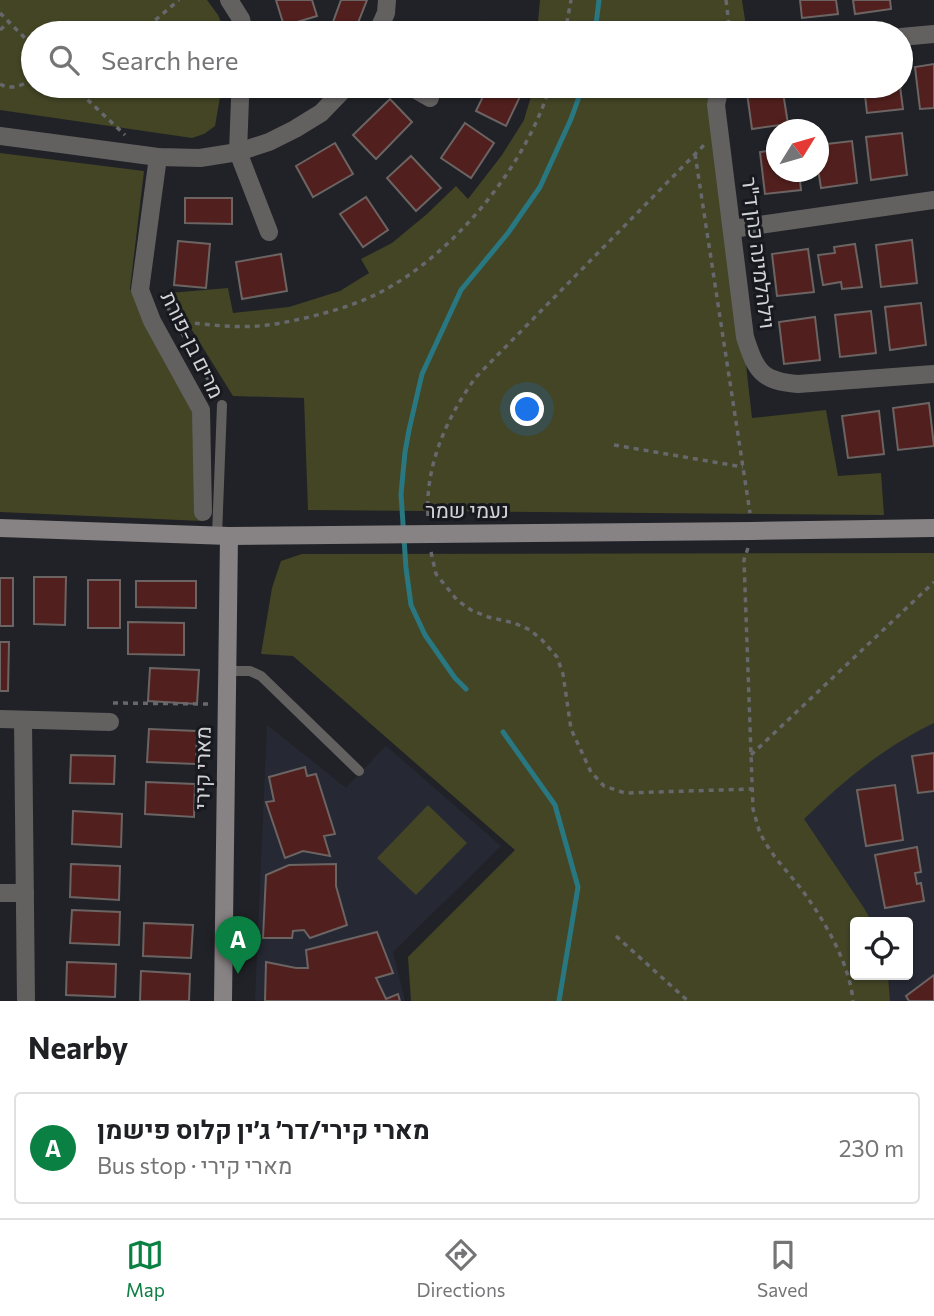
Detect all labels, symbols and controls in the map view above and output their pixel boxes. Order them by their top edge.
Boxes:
search box [21,21,913,98]
icon: search [45,41,83,79]
text: Search here [101,44,239,75]
north arrow [766,119,829,182]
street label: וילהלמינה כהן ד"ר [738,175,781,330]
street label: מרים בן-פורת [157,287,230,402]
your location [510,392,544,426]
street label: נעמי שמר [425,497,509,522]
street label: מארי קירי [188,726,215,810]
pin: A [215,916,261,974]
map controls [850,917,913,980]
button: locate [850,917,913,980]
text: Nearby [28,1028,128,1065]
text: מארי קירי/דר׳ ג׳ין קלוס פישמן [97,1113,430,1144]
text: A [45,1134,61,1162]
text: 230 m [839,1134,904,1162]
text: Bus stop · מארי קירי [97,1151,292,1179]
tab: Map [126,1236,165,1301]
tab: Directions [416,1236,506,1301]
tab: Saved [757,1236,808,1301]

